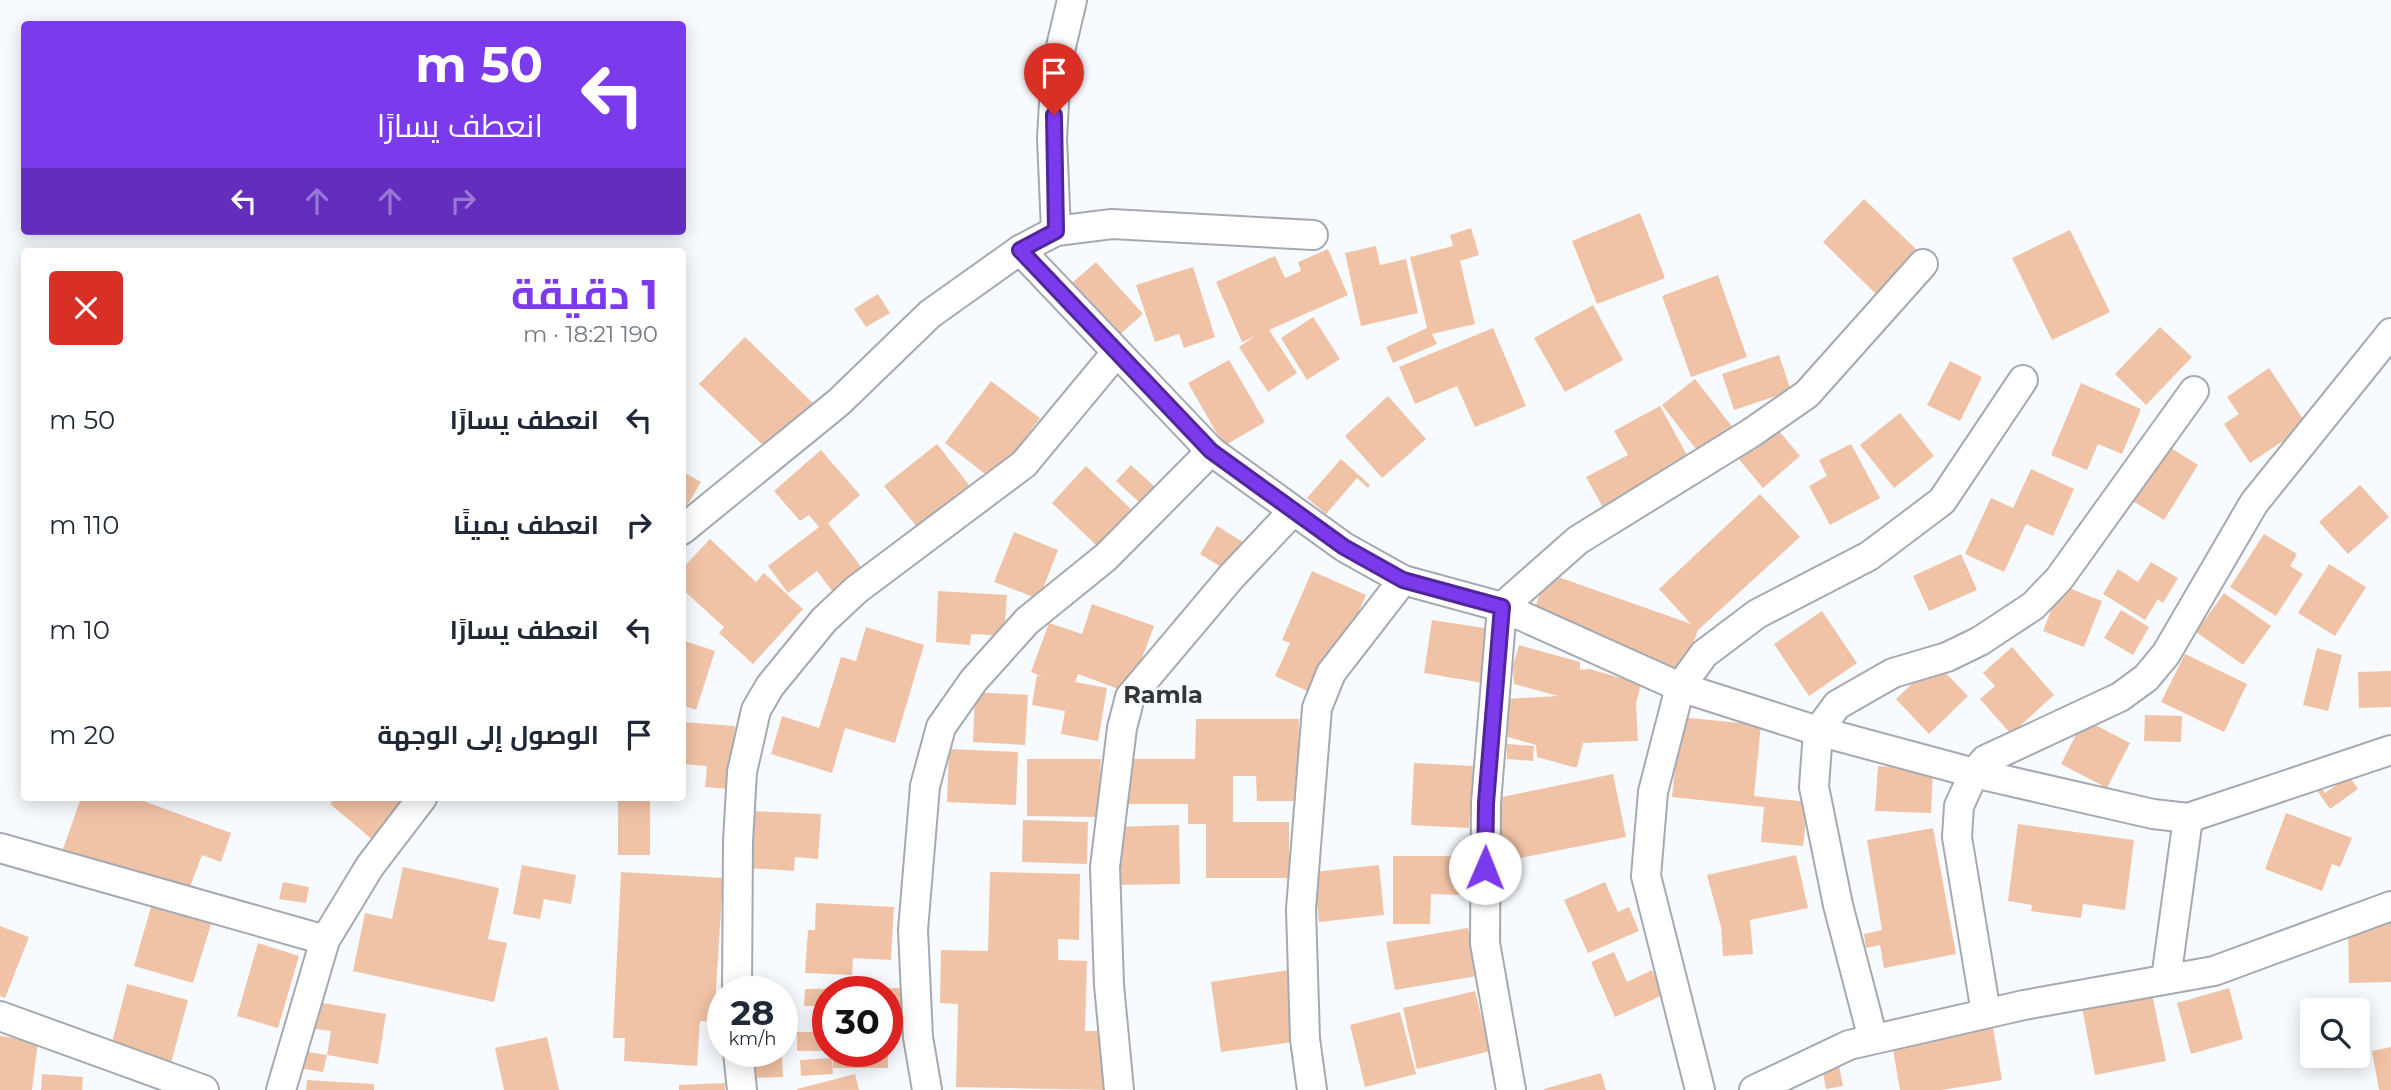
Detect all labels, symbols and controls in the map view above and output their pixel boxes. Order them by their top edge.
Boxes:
text: 50 m [415,35,543,94]
pin [1024,43,1084,115]
icon: left [567,49,658,140]
icon: arrive [1035,54,1073,92]
text: انعطف يسارًا [377,106,543,145]
icon: left [225,182,263,220]
icon: ahead [298,182,336,220]
icon: ahead [371,182,409,220]
icon: right [444,182,482,220]
text: 1 دقيقة [511,268,658,320]
button: close [49,271,123,345]
text: 190 m · 18:21 [523,320,658,348]
icon: left [620,401,658,439]
text: 50 m [49,404,115,436]
text: انعطف يسارًا [450,404,599,436]
icon: right [620,506,658,544]
text: 110 m [49,509,119,541]
text: انعطف يمينًا [453,509,599,541]
icon: left [620,611,658,649]
text: 10 m [49,614,110,646]
text: انعطف يسارًا [450,614,599,646]
district label: Ramla [1123,680,1203,709]
icon: arrive [620,716,658,754]
text: 20 m [49,719,115,751]
text: الوصول إلى الوجهة [377,719,599,751]
position arrow [1448,831,1522,905]
speed limit sign: 30 [812,976,903,1067]
text: 28 [731,991,774,1034]
map controls [2300,998,2370,1068]
button: search [2300,998,2370,1068]
text: km/h [728,1028,777,1050]

